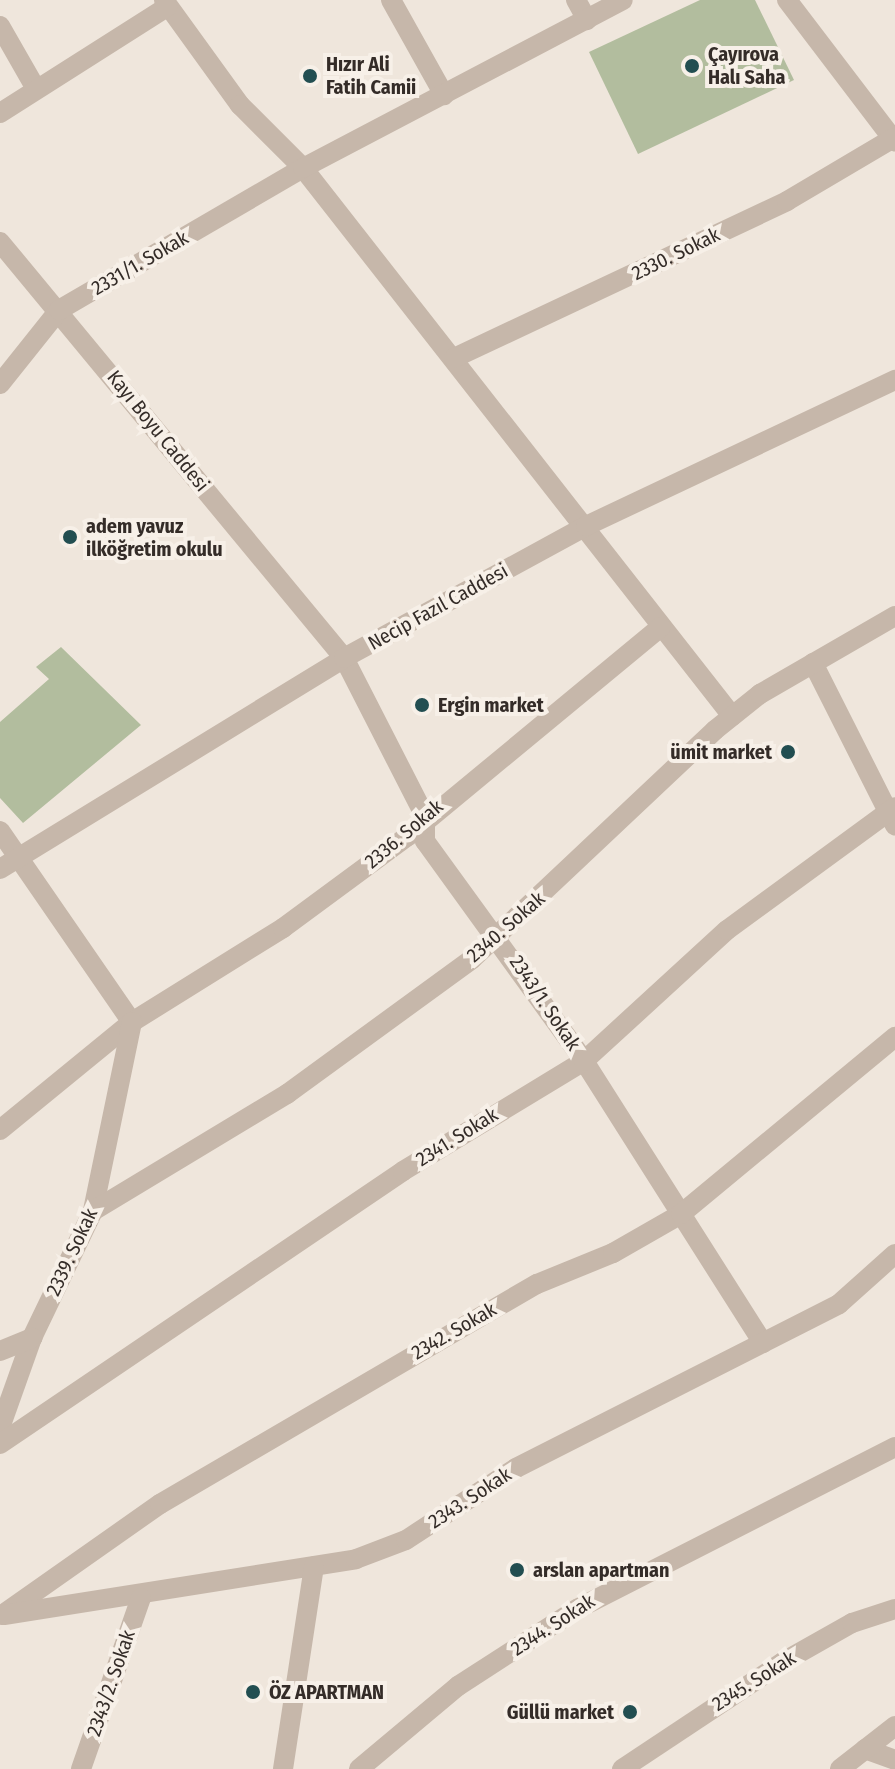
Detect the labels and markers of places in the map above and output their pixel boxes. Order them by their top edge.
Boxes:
place label: Çayırova Halı Saha [708,42,785,89]
place label: Hızır Ali Fatih Camii [326,52,416,99]
marker: Çayırova Halı Saha [683,57,701,75]
marker: Hızır Ali Fatih Camii [301,67,319,85]
place label: adem yavuz ilköğretim okulu [86,514,223,561]
marker: adem yavuz ilköğretim okulu [61,528,79,546]
place label: Ergin market [438,693,544,717]
marker: Ergin market [413,696,431,714]
place label: ümit market [670,740,772,764]
marker: ümit market [779,743,797,761]
place label: arslan apartman [533,1558,669,1582]
marker: arslan apartman [508,1561,526,1579]
place label: ÖZ APARTMAN [269,1680,384,1704]
marker: ÖZ APARTMAN [244,1683,262,1701]
place label: Güllü market [507,1700,614,1724]
marker: Güllü market [621,1703,639,1721]

